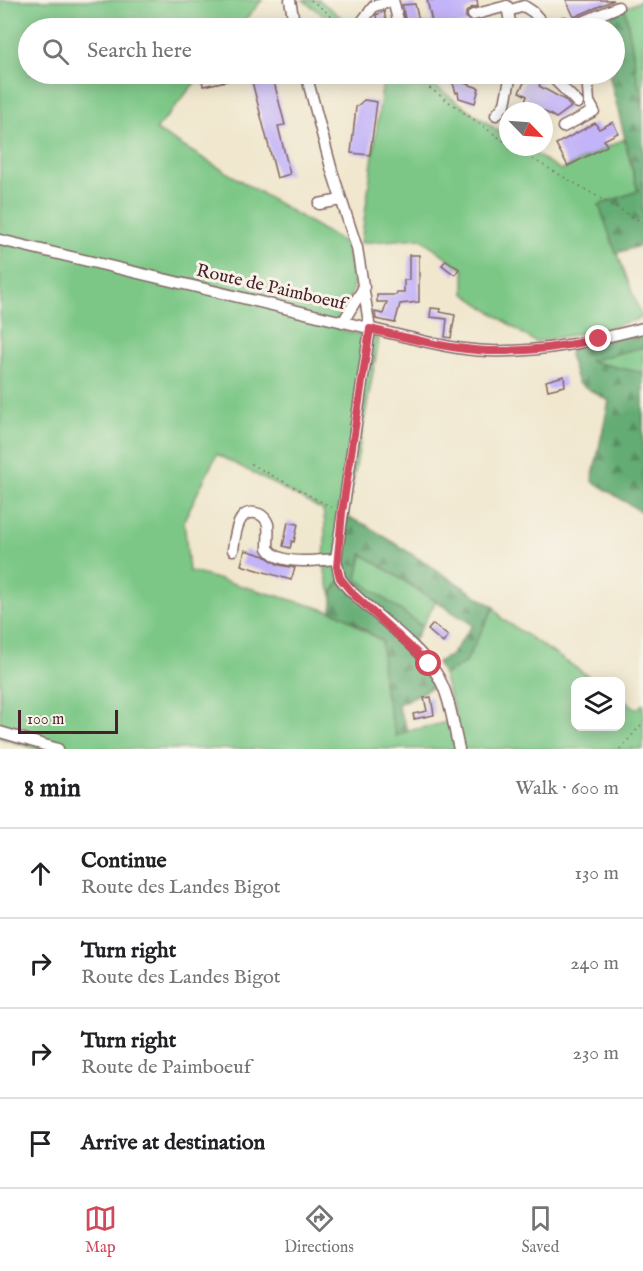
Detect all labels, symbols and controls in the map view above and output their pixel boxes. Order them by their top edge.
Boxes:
search box [18,18,625,84]
icon: search [39,35,72,68]
text: Search here [87,37,192,65]
north arrow [499,102,553,156]
street label: Route de Paimboeuf [194,260,351,317]
route end [585,325,611,351]
route start [415,650,441,676]
map controls [571,677,625,731]
button: layers [571,677,625,731]
scale bar [18,707,118,734]
text: 100 m [27,710,64,730]
text: 8 min [24,772,81,805]
text: Walk · 600 m [515,776,619,801]
text: Continue [81,847,167,875]
icon: ahead [24,857,57,890]
text: 130 m [574,861,619,886]
text: Route des Landes Bigot [81,875,281,900]
text: Turn right [81,937,176,965]
icon: right [24,947,57,980]
text: 240 m [570,951,619,976]
text: Route des Landes Bigot [81,965,281,990]
text: Turn right [81,1027,176,1055]
icon: right [24,1037,57,1070]
text: 230 m [573,1041,619,1066]
text: Route de Paimboeuf [81,1055,251,1080]
icon: arrive [24,1127,57,1160]
text: Arrive at destination [81,1129,265,1157]
tab: Map [84,1202,117,1258]
tab: Directions [284,1202,354,1258]
tab: Saved [521,1202,559,1258]

